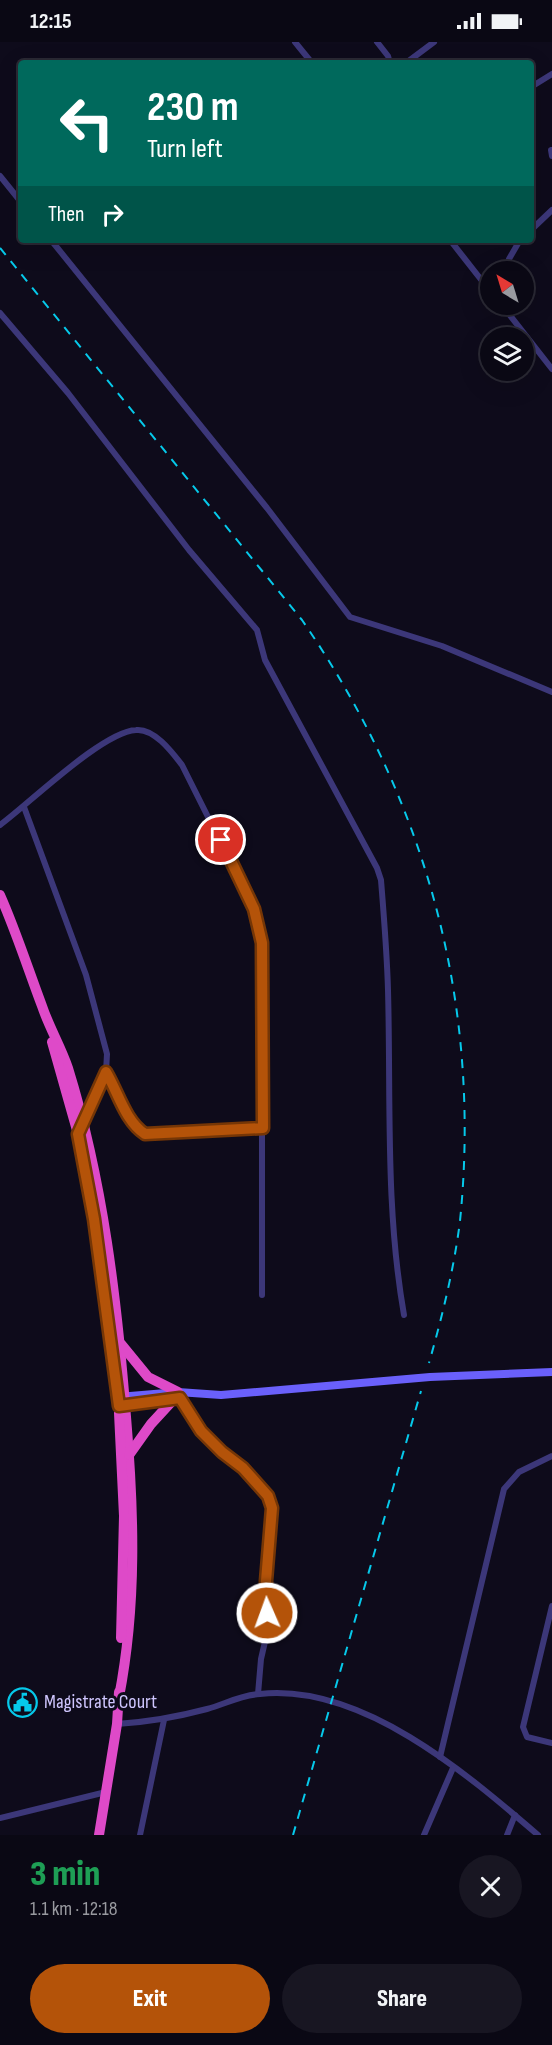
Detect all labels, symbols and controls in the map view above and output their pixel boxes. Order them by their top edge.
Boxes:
text: 12:15 [30,8,72,35]
text: 230 m [147,82,239,133]
icon: left [48,84,126,162]
text: Turn left [147,133,223,165]
icon: right [96,198,129,231]
text: Then [48,201,84,228]
north arrow [480,261,534,315]
map controls [480,261,534,381]
button: layers [480,327,534,381]
pin [195,814,246,865]
icon: arrive [204,823,237,856]
position arrow [235,1581,299,1645]
public building icon: Magistrate Court [7,1686,39,1718]
place label: Magistrate Court [44,1690,157,1714]
text: 3 min [30,1853,100,1896]
button: close [459,1855,522,1918]
text: 1.1 km · 12:18 [30,1897,118,1921]
button: Exit [30,1964,270,2033]
button: Share [282,1964,522,2033]

